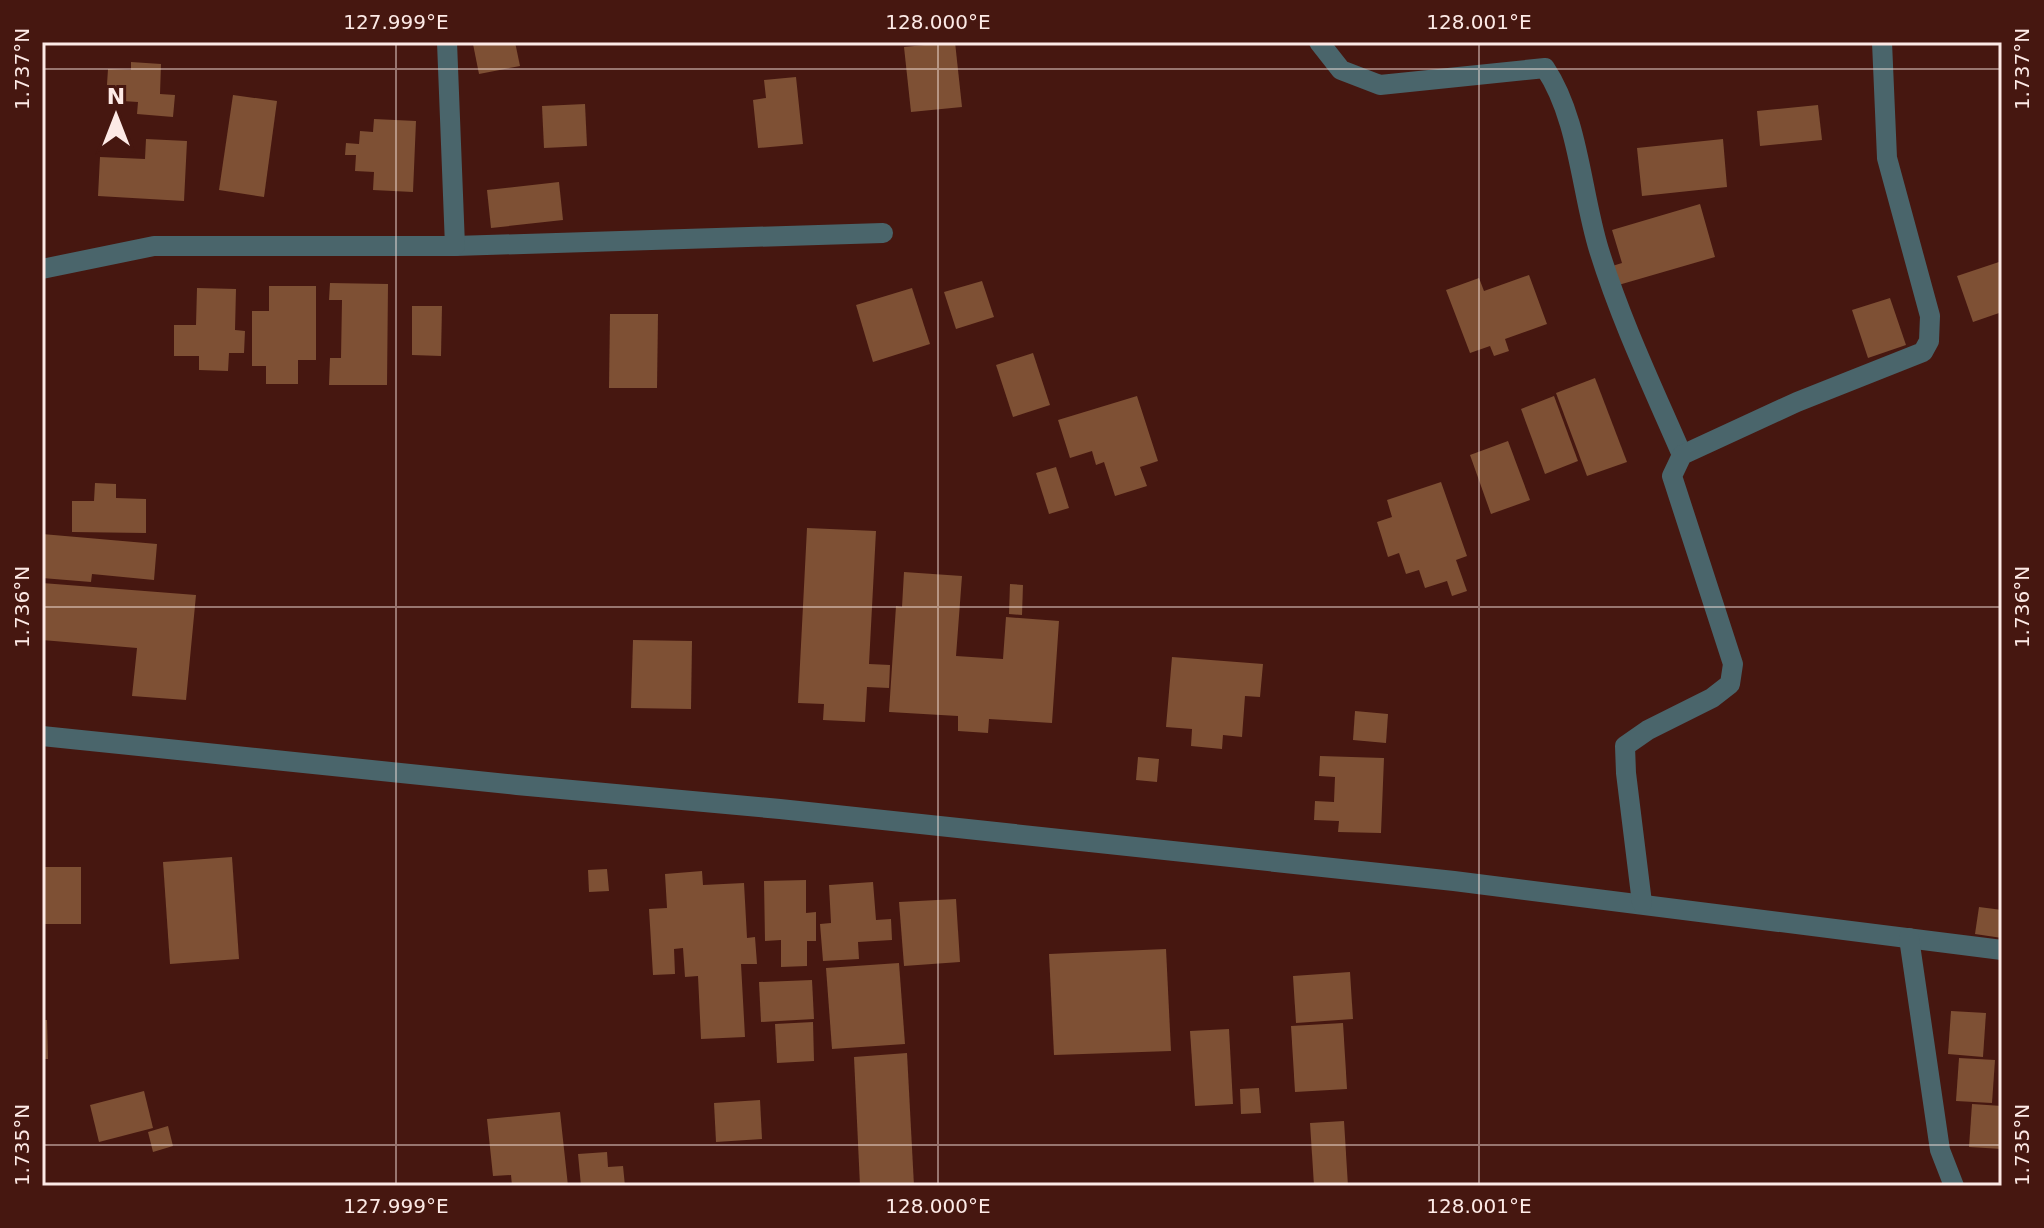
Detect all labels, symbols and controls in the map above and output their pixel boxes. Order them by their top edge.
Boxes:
text: 127.999°E [343,10,449,34]
text: 128.000°E [885,10,991,34]
text: 128.001°E [1426,10,1532,34]
text: 1.737°N [10,28,34,110]
text: 1.737°N [2010,28,2034,110]
north arrow [76,76,156,156]
text: N [107,84,125,109]
text: 1.736°N [10,566,34,648]
text: 1.736°N [2010,566,2034,648]
text: 1.735°N [10,1104,34,1186]
text: 1.735°N [2010,1104,2034,1186]
text: 127.999°E [343,1194,449,1218]
text: 128.000°E [885,1194,991,1218]
text: 128.001°E [1426,1194,1532,1218]

